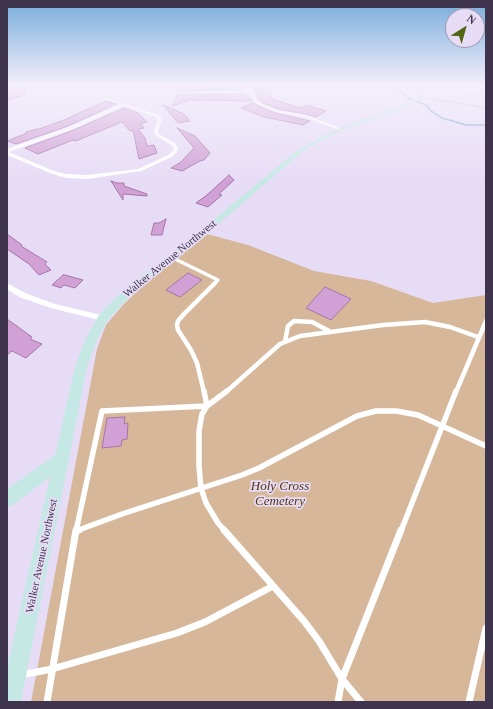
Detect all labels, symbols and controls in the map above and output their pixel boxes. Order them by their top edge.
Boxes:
north arrow [445,8,485,48]
text: N [465,12,478,26]
street label: Walker Avenue Northwest [121,217,219,301]
park label: Holy Cross Cemetery [251,479,309,510]
street label: Walker Avenue Northwest [23,498,61,614]

